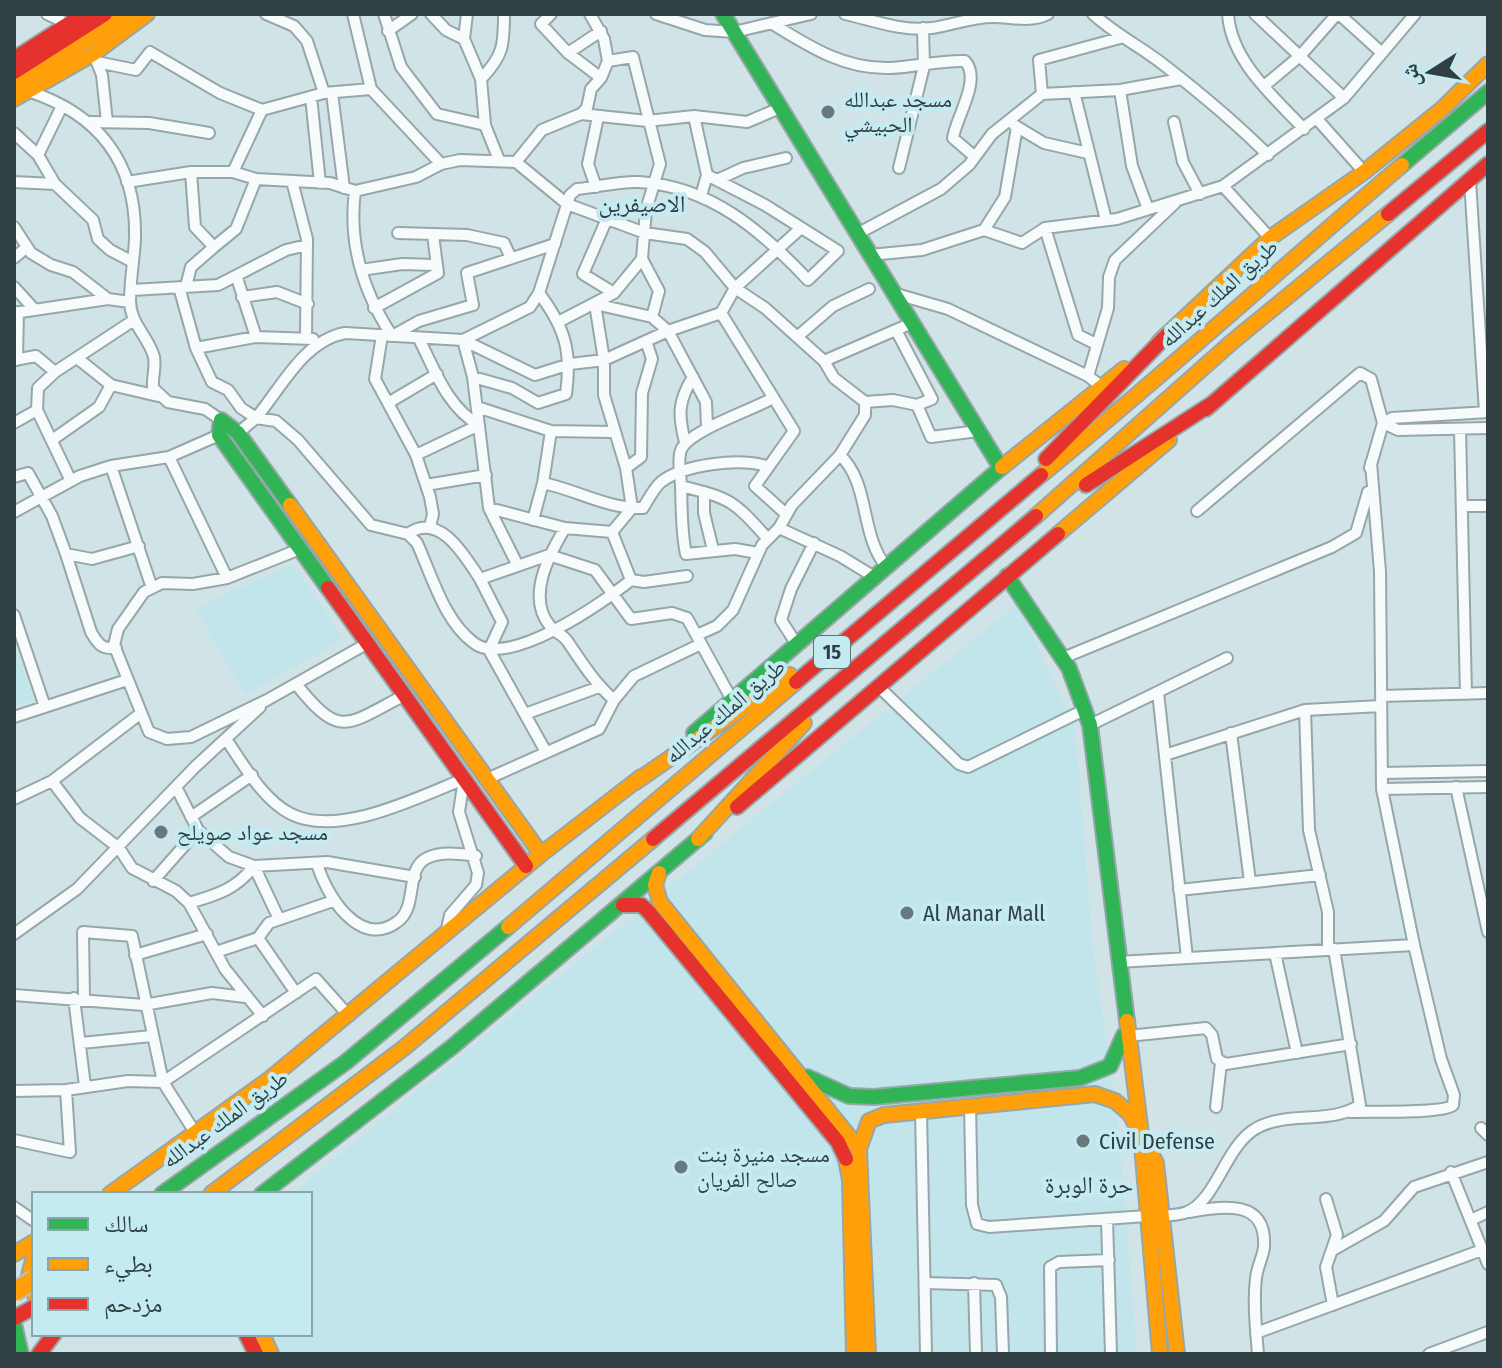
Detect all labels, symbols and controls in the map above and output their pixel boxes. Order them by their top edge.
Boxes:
north arrow [1390,32,1470,112]
text: ش [1395,62,1426,90]
place label: مسجد عبدالله الحبيشي [844,86,952,141]
marker: مسجد عبدالله الحبيشي [819,103,837,121]
district label: الاصيفرين [599,190,685,218]
street label: طريق الملك عبدالله [1155,233,1283,353]
road number: 15 [814,636,850,668]
street label: طريق الملك عبدالله [659,653,791,769]
place label: مسجد عواد صويلح [177,819,328,846]
marker: مسجد عواد صويلح [152,823,170,841]
place label: Al Manar Mall [923,900,1045,927]
marker: Al Manar Mall [898,904,916,922]
street label: طريق الملك عبدالله [157,1064,293,1174]
place label: Civil Defense [1099,1128,1215,1155]
marker: Civil Defense [1074,1132,1092,1150]
place label: مسجد منيرة بنت صالح الفريان [697,1141,830,1193]
marker: مسجد منيرة بنت صالح الفريان [672,1158,690,1176]
district label: حرة الوبرة [1045,1171,1133,1199]
legend [32,1192,312,1336]
text: سالك [104,1210,149,1238]
text: بطيء [104,1250,153,1283]
text: مزدحم [104,1290,163,1320]

